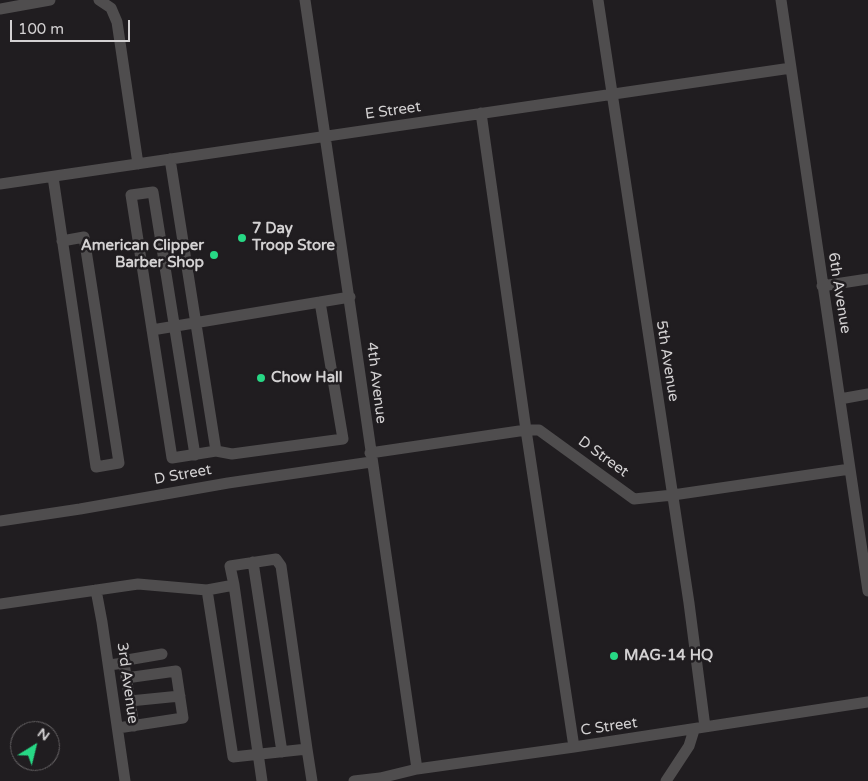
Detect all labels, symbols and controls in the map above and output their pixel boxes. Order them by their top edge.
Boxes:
scale bar [12,10,132,42]
text: 100 m [18,20,64,38]
street label: E Street [364,98,422,124]
place label: 7 Day Troop Store [252,220,335,255]
marker: 7 Day Troop Store [236,232,248,244]
place label: American Clipper Barber Shop [81,237,204,272]
marker: American Clipper Barber Shop [208,249,220,261]
street label: 6th Avenue [824,251,854,335]
street label: 5th Avenue [652,319,682,403]
street label: 4th Avenue [362,341,390,425]
place label: Chow Hall [271,369,343,387]
marker: Chow Hall [255,372,267,384]
street label: D Street [574,433,632,481]
street label: D Street [153,461,213,489]
street label: 3rd Avenue [112,641,142,725]
place label: MAG-14 HQ [624,647,713,665]
marker: MAG-14 HQ [608,650,620,662]
street label: C Street [579,714,639,740]
north arrow [10,721,60,771]
text: N [34,724,53,744]

